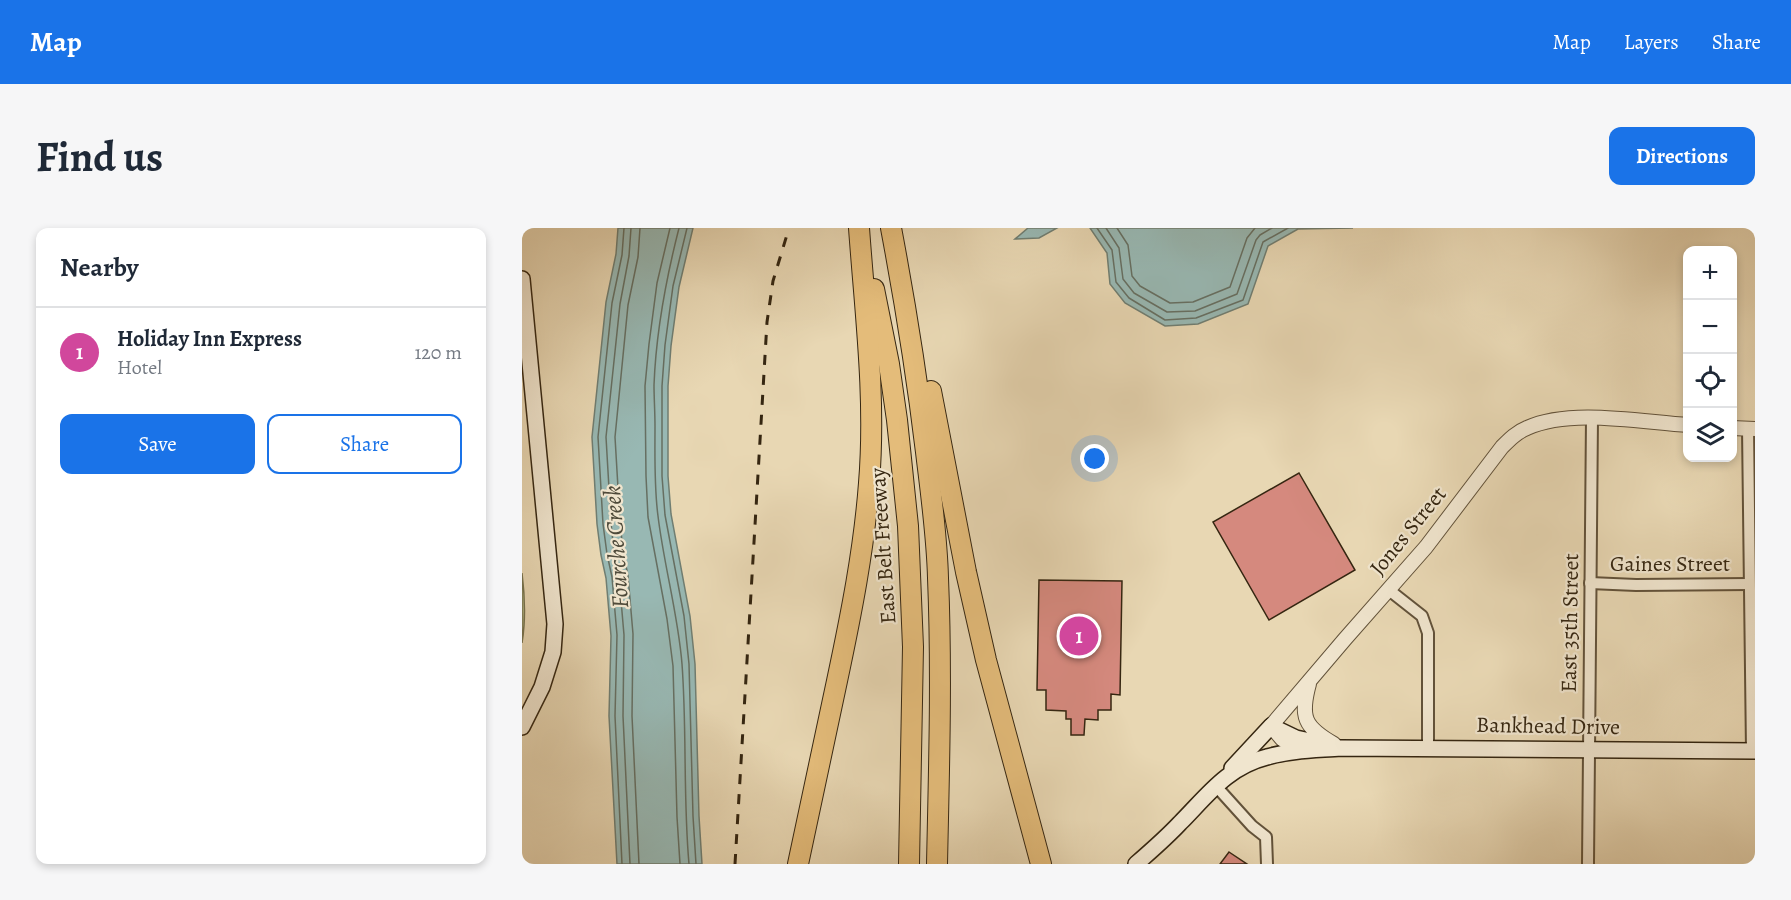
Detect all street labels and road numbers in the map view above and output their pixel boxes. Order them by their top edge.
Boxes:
street label: East Belt Freeway [863,467,903,625]
street label: Jones Street [1363,480,1453,582]
street label: Gaines Street [1610,549,1730,579]
street label: East 35th Street [1554,553,1586,693]
street label: Bankhead Drive [1476,710,1620,742]

